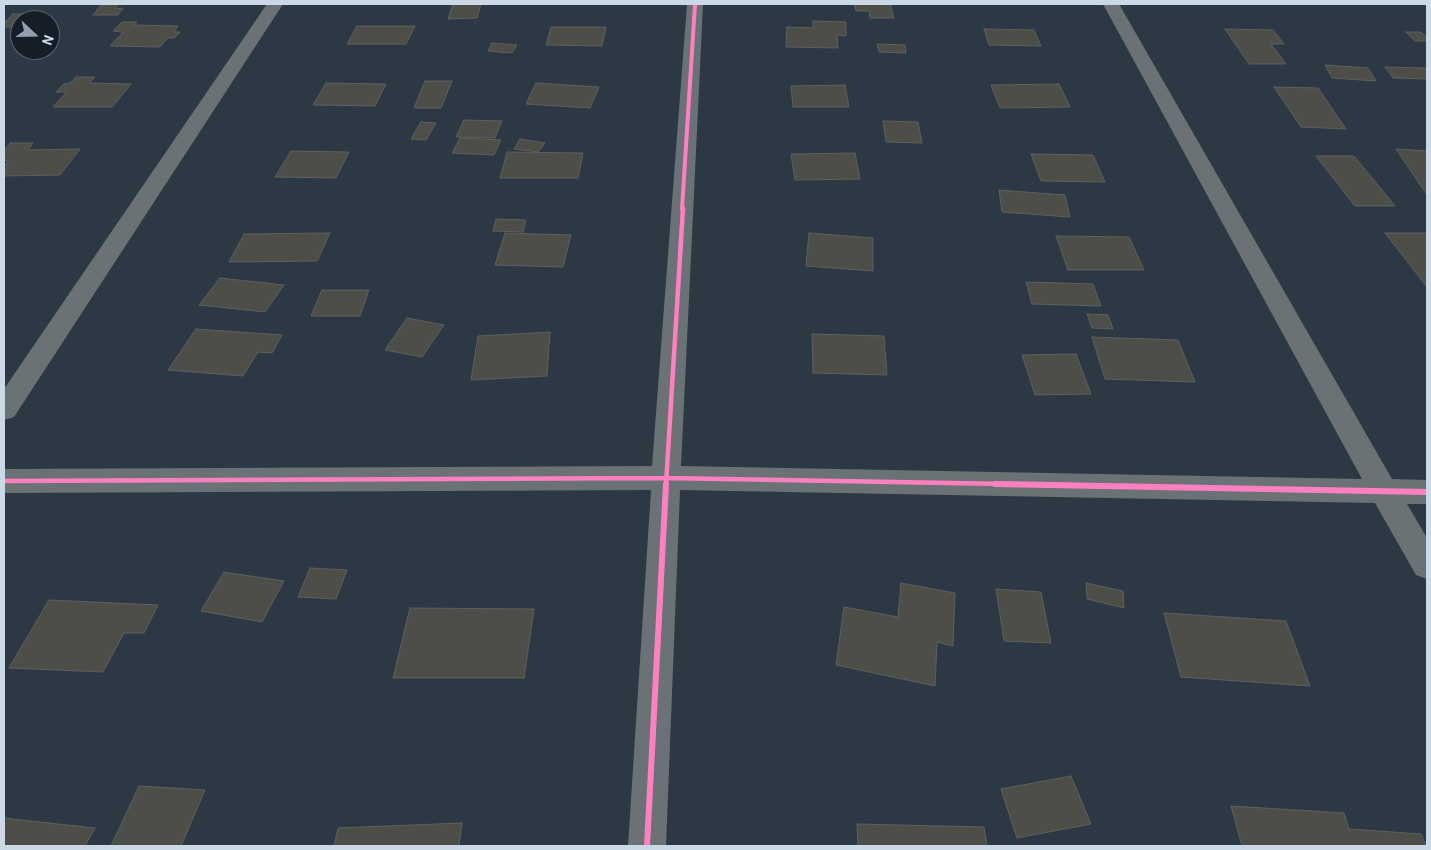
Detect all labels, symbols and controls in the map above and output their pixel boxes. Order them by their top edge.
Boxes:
north arrow [10,10,60,60]
text: N [39,33,58,48]

